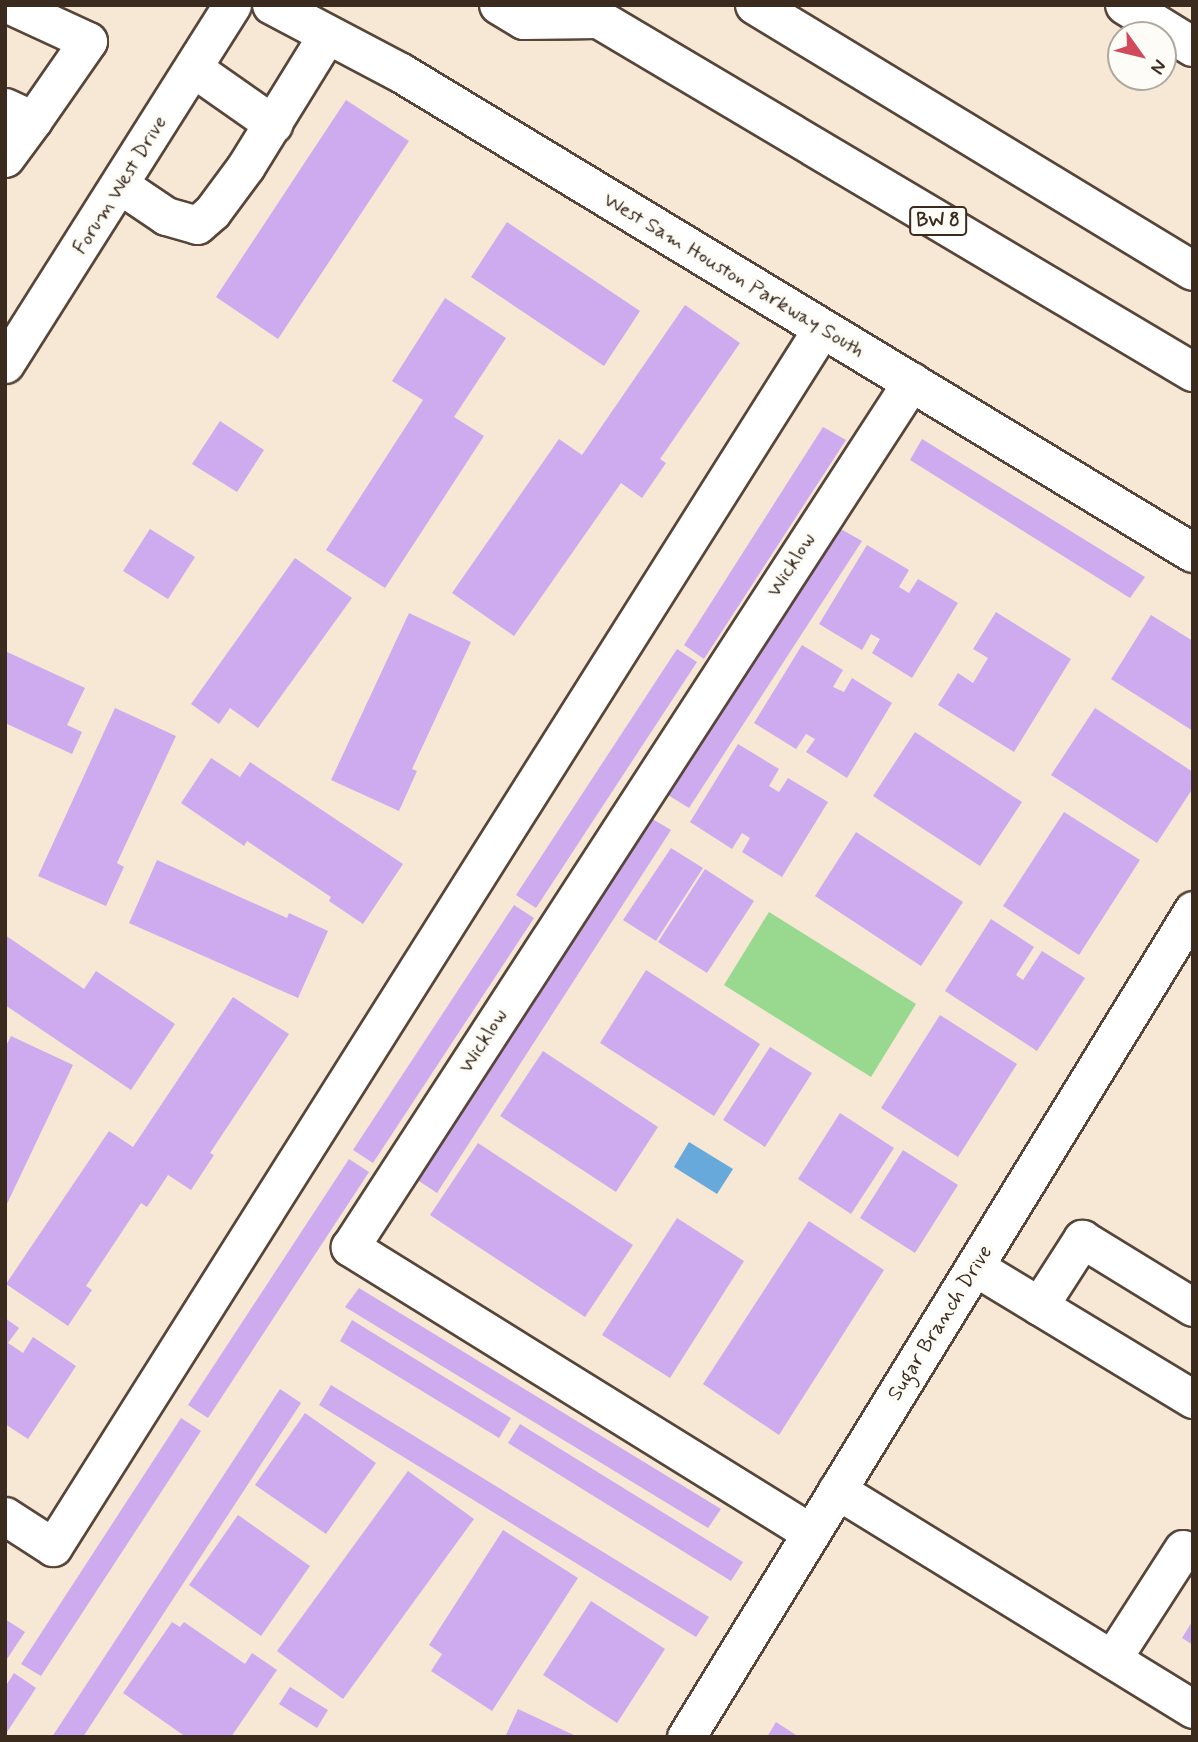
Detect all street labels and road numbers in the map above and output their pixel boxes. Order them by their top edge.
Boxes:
street label: Forum West Drive [67,111,173,259]
street label: West Sam Houston Parkway South [601,188,867,362]
road number: BW 8 [908,206,968,236]
street label: Wicklow [761,528,821,602]
street label: Wicklow [453,1004,513,1078]
street label: Sugar Branch Drive [882,1241,998,1405]

